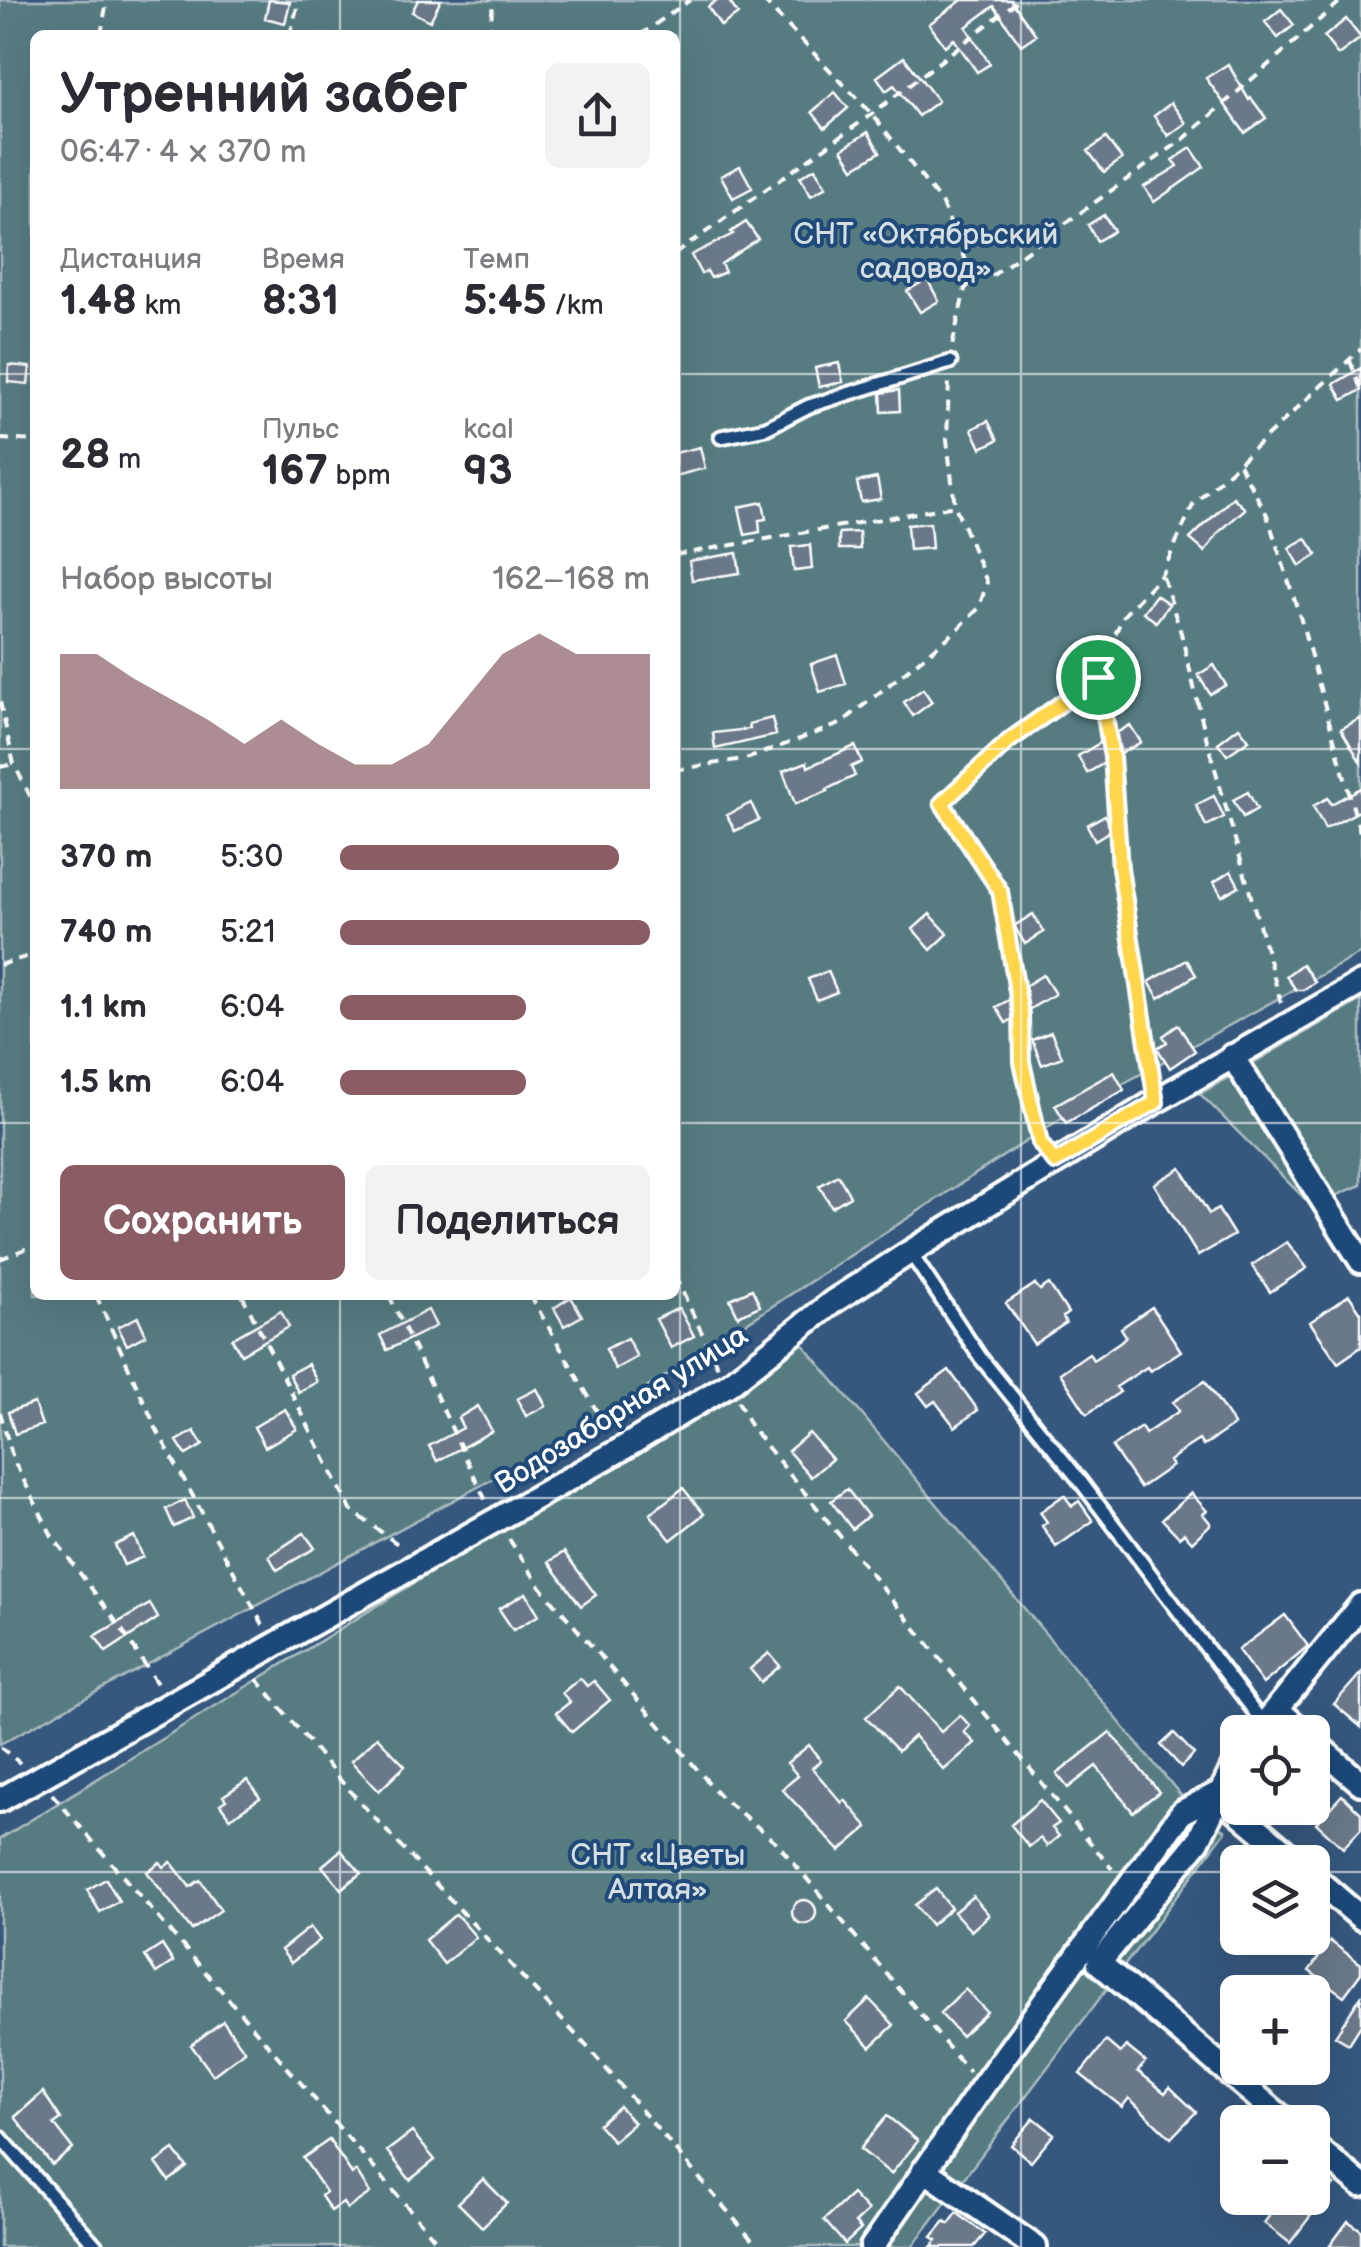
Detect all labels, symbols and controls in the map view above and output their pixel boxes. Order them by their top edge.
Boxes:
text: Утренний забег [60,62,468,129]
button: share [545,63,650,168]
text: 06:47 · 4 × 370 m [60,133,306,172]
park label: СНТ «Октябрьский садовод» [794,217,1058,287]
text: Дистанция [60,243,202,276]
text: Время [262,243,345,276]
text: Темп [463,243,530,276]
text: 1.48 [60,276,137,327]
text: 8:31 [262,276,339,327]
text: 5:45 [463,276,547,327]
text: km [137,289,181,322]
text: /km [547,289,604,322]
text: Пульс [262,413,339,446]
text: kcal [463,413,514,446]
text: 28 [60,430,110,481]
text: m [110,443,141,476]
text: 167 [262,446,328,497]
text: 93 [463,446,512,497]
text: bpm [328,459,391,492]
text: Набор высоты [60,560,273,599]
text: 162–168 m [492,560,650,599]
pin [1056,635,1141,720]
icon: arrive [1071,650,1126,705]
text: 370 m [60,838,152,877]
text: 5:30 [220,838,283,877]
text: 740 m [60,913,152,952]
text: 5:21 [220,913,276,952]
text: 1.1 km [60,988,147,1027]
text: 6:04 [220,988,284,1027]
text: 1.5 km [60,1063,152,1102]
text: 6:04 [220,1063,284,1102]
button: Сохранить [60,1165,345,1280]
button: Поделиться [365,1165,650,1280]
street label: Водозаборная улица [489,1317,755,1502]
map controls [1220,1715,1330,2215]
button: locate [1220,1715,1330,1825]
park label: СНТ «Цветы Алтая» [571,1838,745,1908]
button: layers [1220,1845,1330,1955]
button: + [1220,1975,1330,2085]
button: − [1220,2105,1330,2215]

